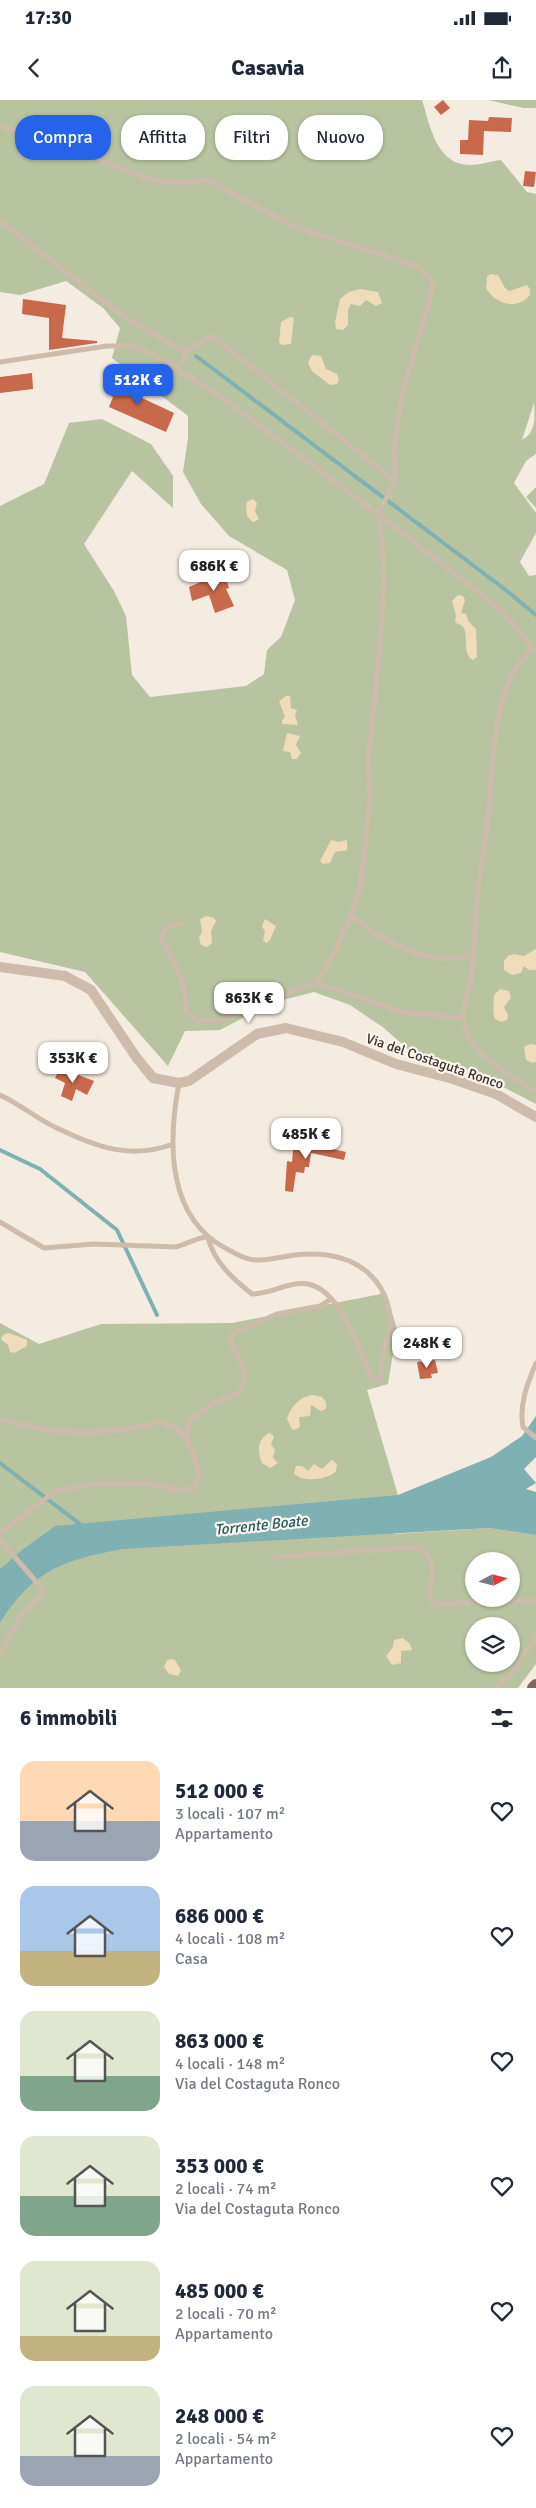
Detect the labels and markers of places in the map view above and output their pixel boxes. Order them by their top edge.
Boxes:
pin: 512K € [97,364,179,406]
pin: 686K € [173,550,255,592]
pin: 863K € [208,982,290,1024]
pin: 353K € [32,1042,114,1084]
pin: 485K € [265,1118,347,1160]
pin: 248K € [386,1326,468,1369]

